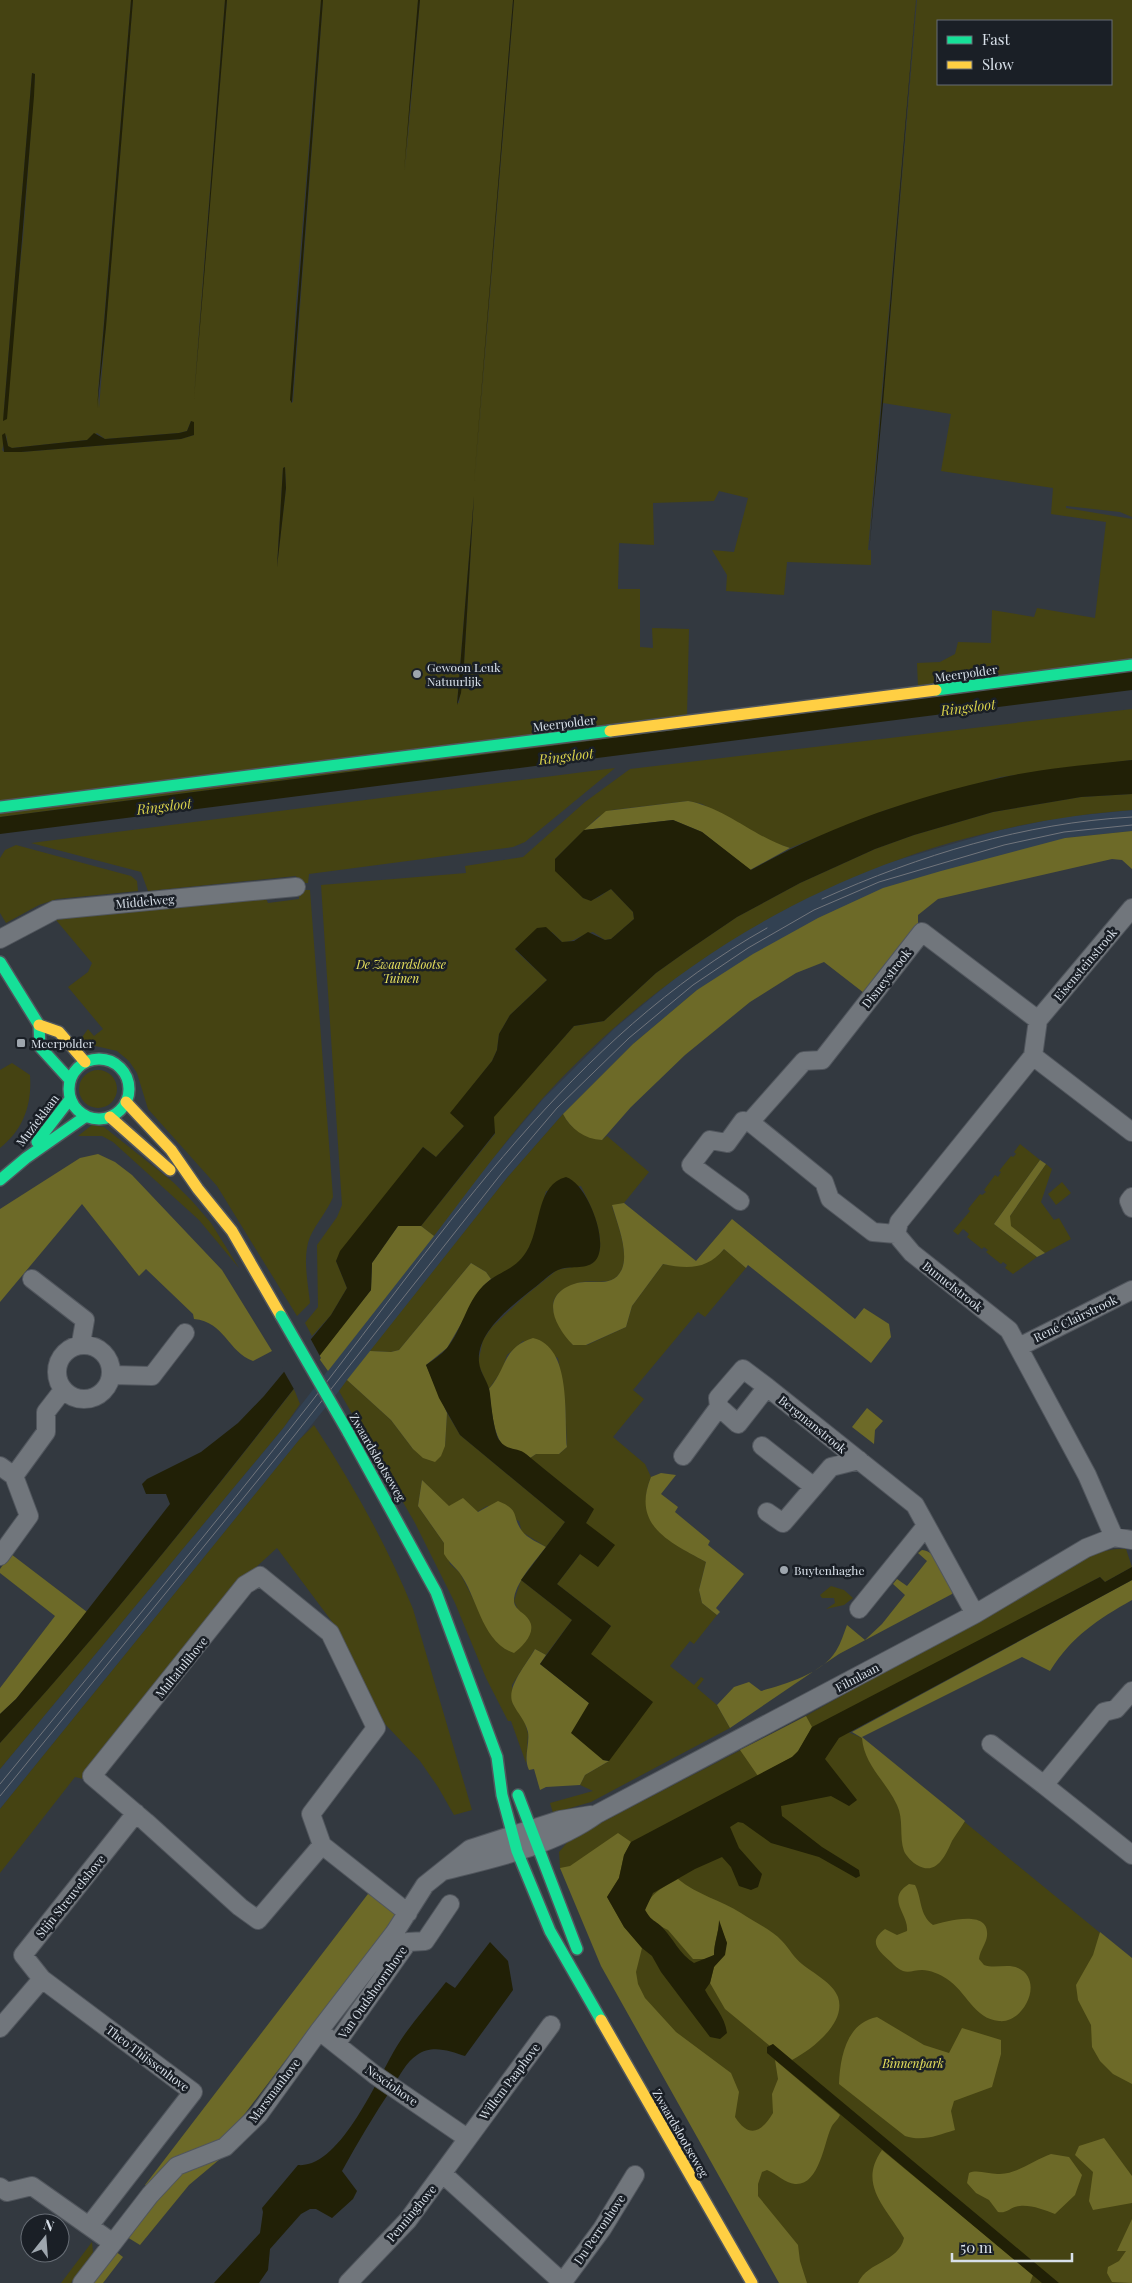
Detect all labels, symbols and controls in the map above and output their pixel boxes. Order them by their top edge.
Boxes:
legend [937,20,1112,85]
text: Fast [982,29,1011,49]
text: Slow [982,54,1014,74]
place label: Gewoon Leuk Natuurlijk [427,659,501,689]
street label: Meerpolder [934,661,999,685]
marker: Gewoon Leuk Natuurlijk [411,668,423,680]
water label: Ringsloot [938,694,998,720]
street label: Meerpolder [532,711,597,735]
water label: Ringsloot [536,743,596,769]
water label: Ringsloot [134,793,194,819]
street label: Middelweg [115,890,176,912]
street label: Eisensteinstrook [1050,924,1120,1004]
street label: Disneystrook [858,945,914,1011]
park label: De Zwaardslootse Tuinen [355,956,446,986]
place label: Meerpolder [31,1035,95,1051]
marker: Meerpolder [15,1037,27,1049]
street label: Muzieklaan [12,1091,62,1149]
street label: Bunuelstrook [920,1257,987,1315]
street label: René Clairstrook [1031,1291,1120,1345]
street label: Bergmanstrook [776,1392,851,1457]
street label: Zwaardslootseweg [346,1410,410,1504]
place label: Buytenhaghe [794,1562,864,1578]
marker: Buytenhaghe [778,1564,790,1576]
street label: Multatulihove [151,1633,211,1701]
street label: Filmlaan [833,1659,881,1695]
street label: Stijn Streuvelshove [32,1851,108,1941]
street label: Van Oudshoornhove [334,1943,410,2042]
street label: Theo Thijssenhove [103,2021,193,2095]
street label: Willem Paaphove [474,2040,543,2123]
street label: Marsmanhove [245,2055,303,2125]
park label: Binnenpark [881,2055,944,2071]
street label: Nesciohove [362,2061,422,2109]
street label: Zwaardslootseweg [649,2086,713,2180]
street label: Penninghove [383,2181,439,2245]
street label: Du Perronhove [570,2191,628,2267]
north arrow [20,2213,70,2263]
text: N [41,2215,57,2236]
scale bar [952,2230,1072,2262]
text: 50 m [960,2237,993,2257]

